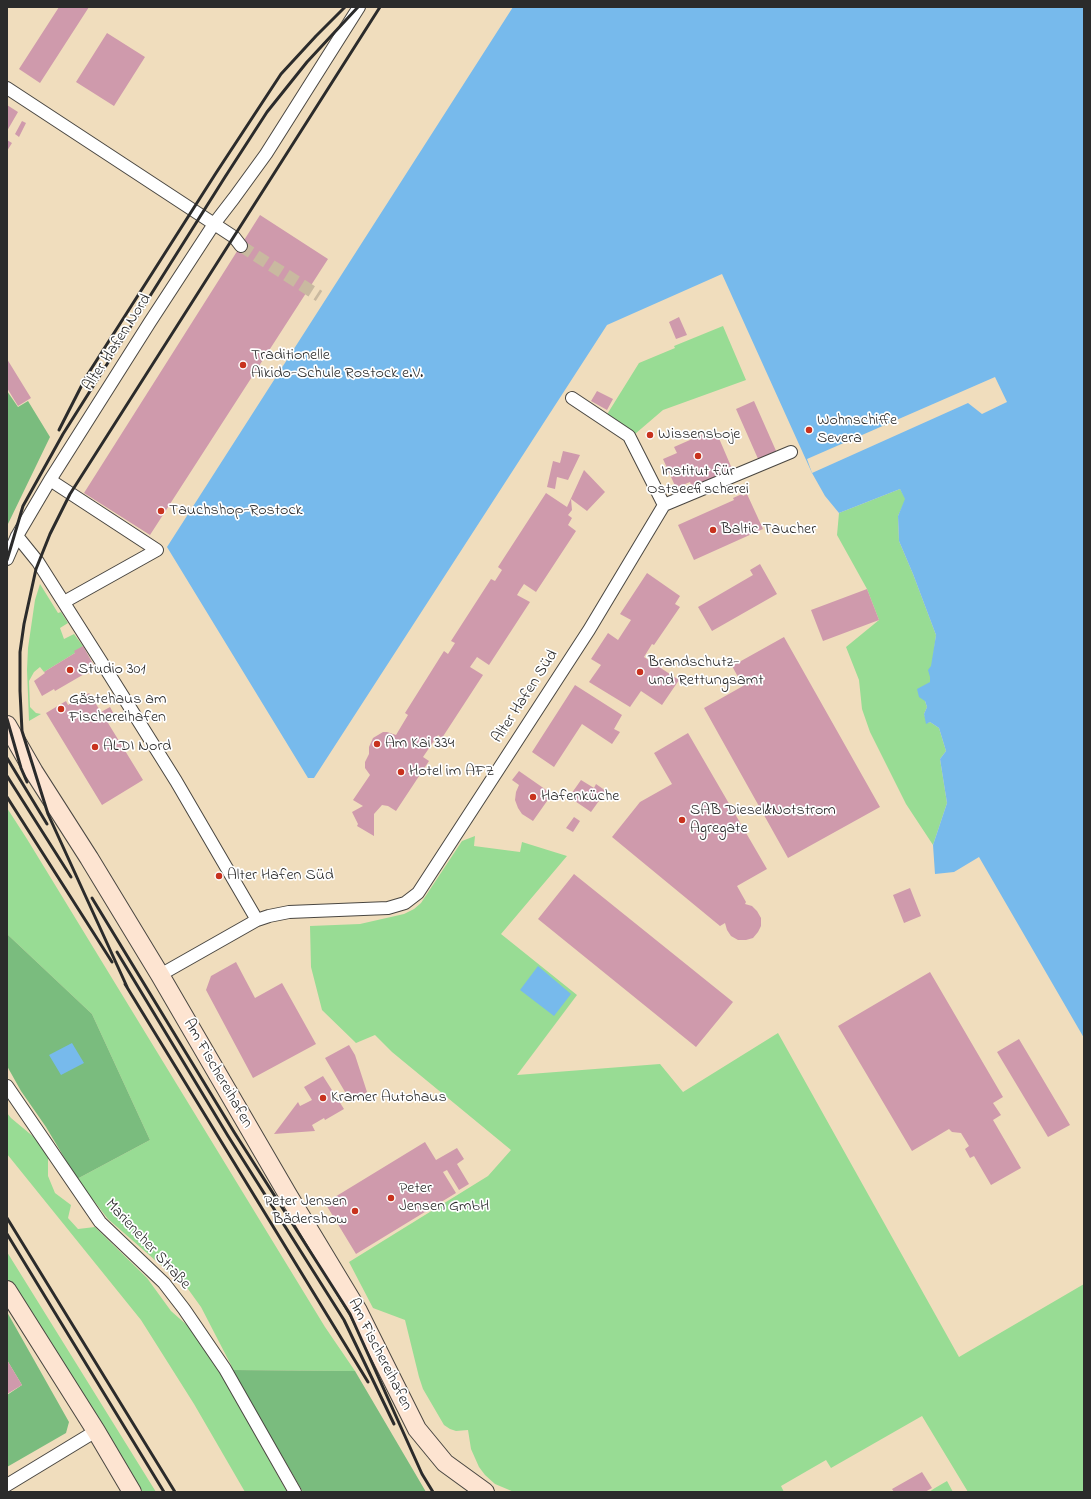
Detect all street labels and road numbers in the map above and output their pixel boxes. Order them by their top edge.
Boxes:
street label: Alter Hafen Nord [80,291,156,395]
street label: Alter Hafen Süd [489,647,563,747]
street label: Am Fischereihafen [178,1016,256,1132]
street label: Marieneher Straße [100,1196,194,1294]
street label: Am Fischereihafen [342,1296,416,1414]

